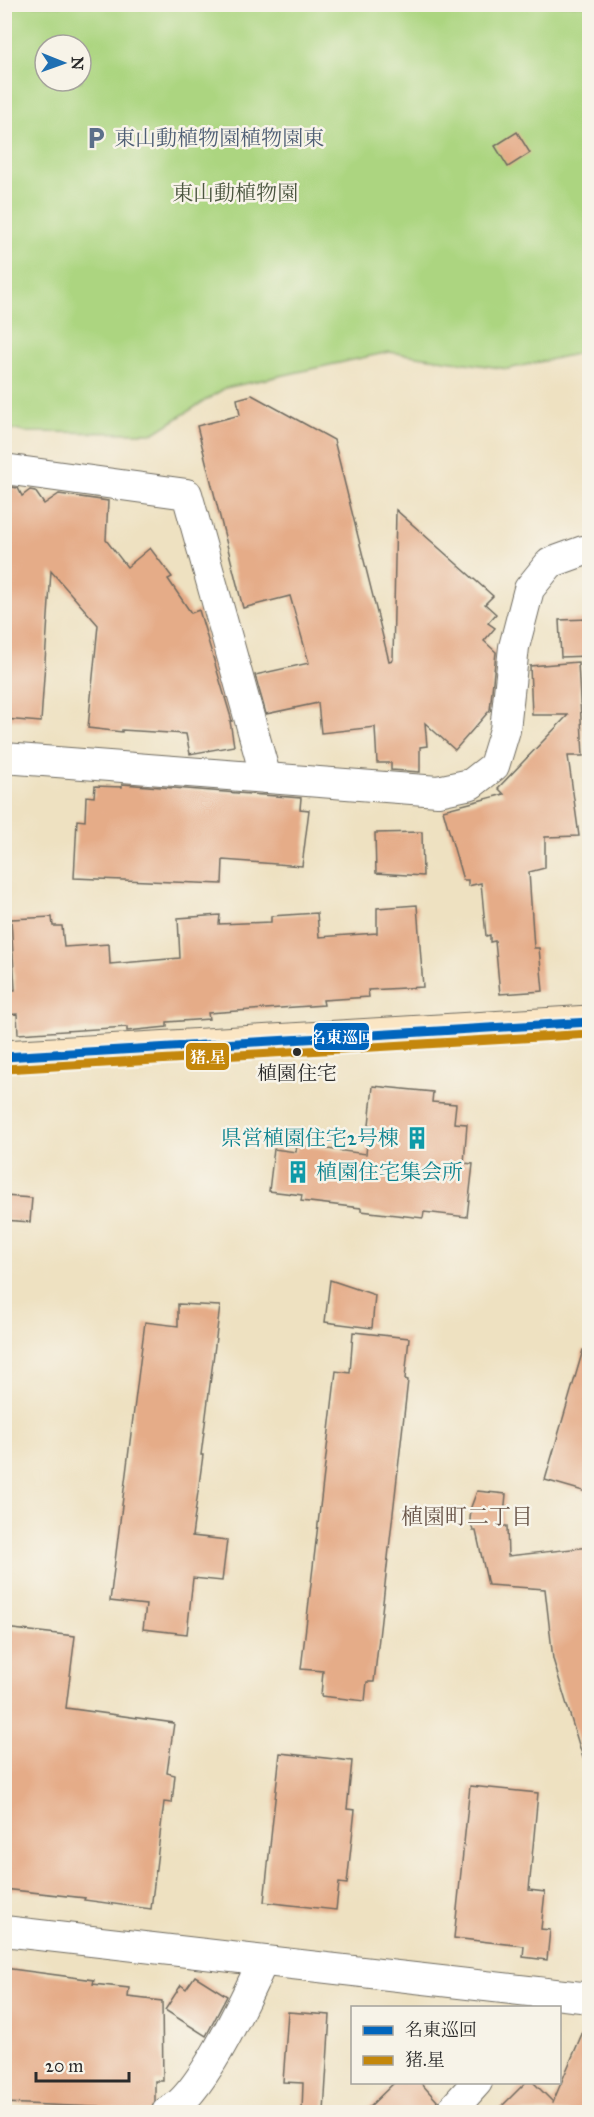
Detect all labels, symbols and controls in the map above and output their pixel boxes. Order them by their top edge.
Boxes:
north arrow [33,33,93,93]
text: N [68,56,87,71]
parking icon: 東山動植物園植物園東 [83,125,109,151]
place label: 東山動植物園植物園東 [114,125,324,151]
park label: 東山動植物園 [172,180,298,206]
line badge: 名東巡回 [313,1022,370,1051]
text: 名東巡回 [310,1028,374,1047]
line badge: 猪.星 [185,1042,230,1071]
marker: 植園住宅 [291,1046,303,1058]
text: 猪.星 [190,1048,226,1067]
place label: 植園住宅 [257,1061,337,1085]
place label: 県営植園住宅2号棟 [221,1125,399,1151]
building icon: 県営植園住宅2号棟 [404,1125,430,1151]
building icon: 植園住宅集会所 [285,1159,311,1185]
place label: 植園住宅集会所 [316,1159,463,1185]
district label: 植園町二丁目 [401,1503,533,1530]
legend [351,2006,561,2084]
text: 名東巡回 [405,2019,477,2041]
scale bar [36,2045,129,2083]
text: 猪.星 [405,2049,445,2071]
text: 20 m [45,2055,83,2077]

